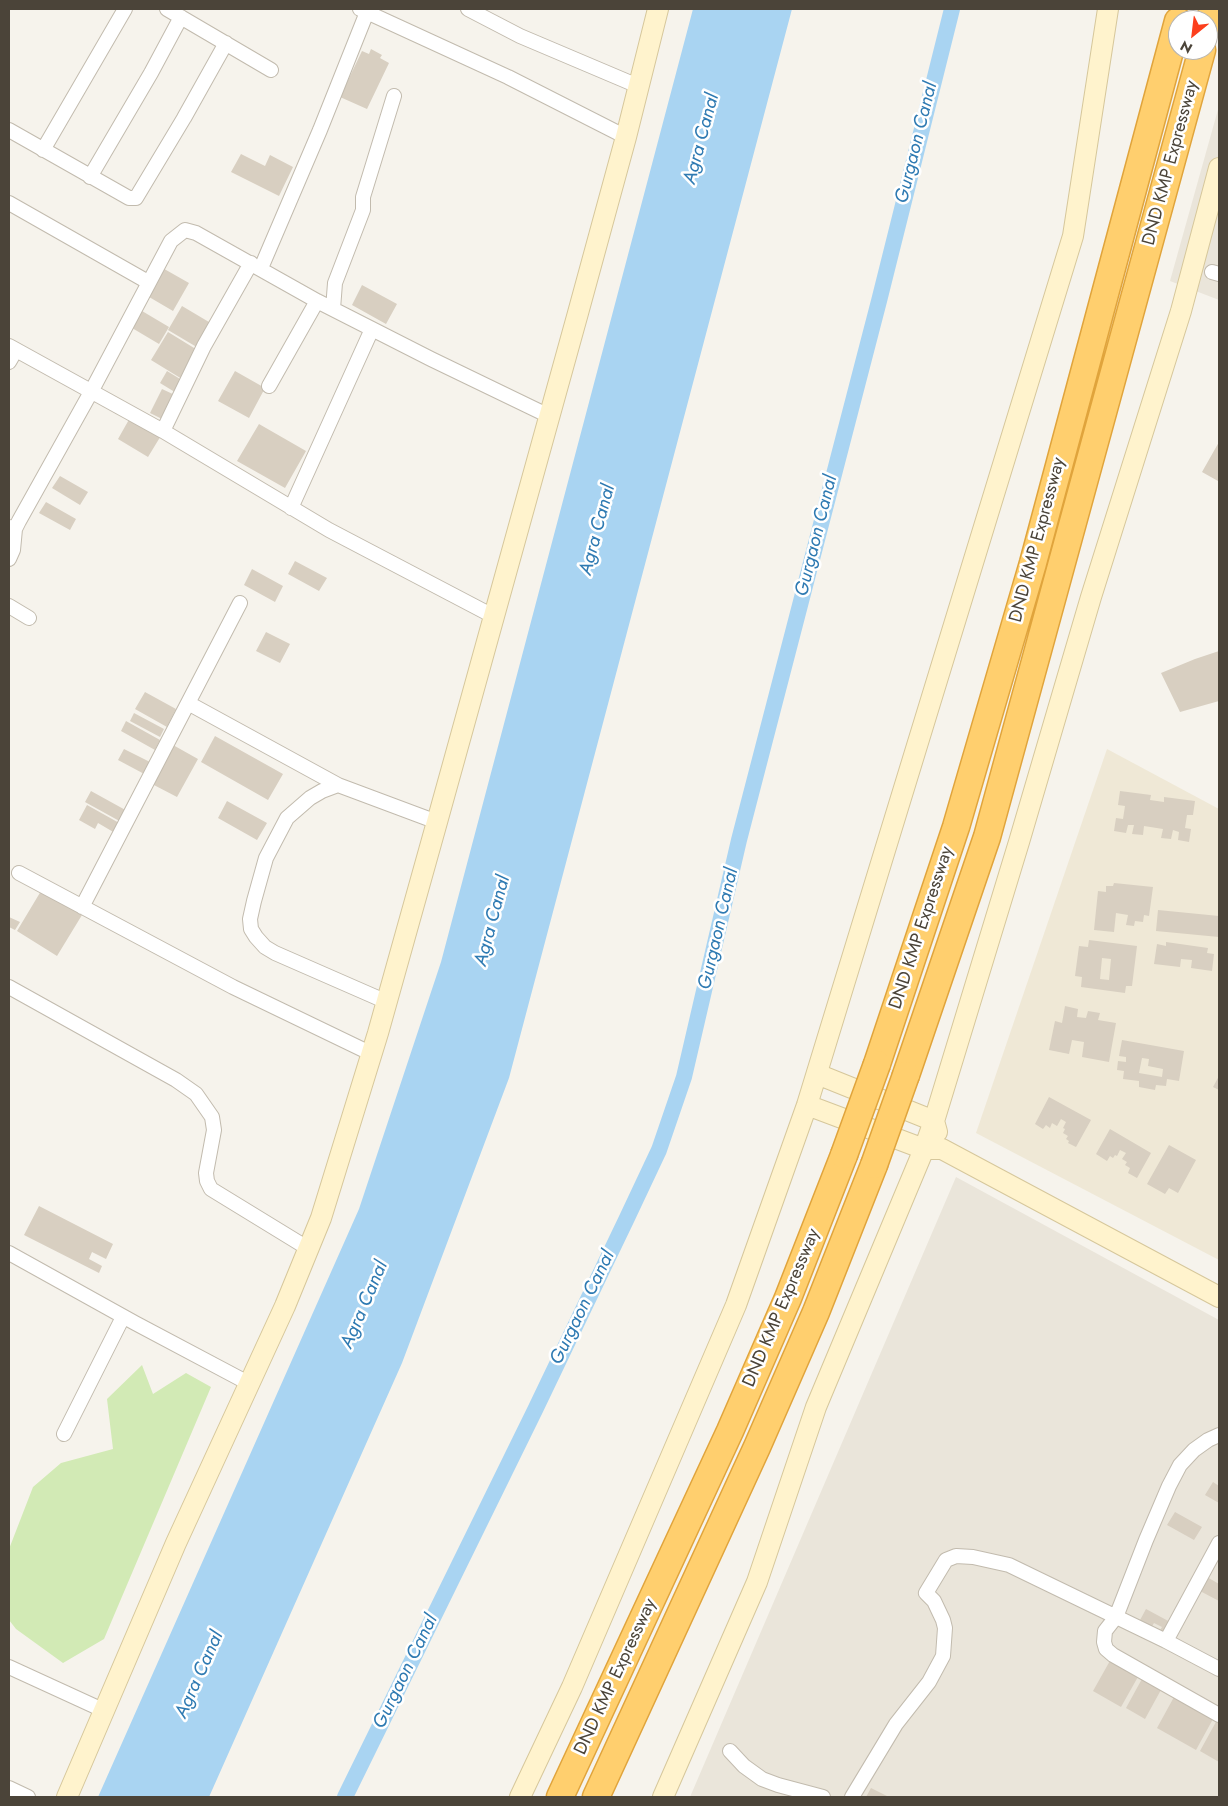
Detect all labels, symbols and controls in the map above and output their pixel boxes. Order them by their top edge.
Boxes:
north arrow [1168,10,1218,60]
text: N [1176,36,1196,59]
street label: DND KMP Expressway [1139,78,1203,248]
water label: Gurgaon Canal [891,80,943,206]
water label: Agra Canal [679,91,725,187]
street label: DND KMP Expressway [1006,455,1070,625]
water label: Gurgaon Canal [791,473,843,599]
water label: Agra Canal [575,482,621,578]
street label: DND KMP Expressway [885,844,959,1012]
water label: Gurgaon Canal [694,866,744,992]
water label: Agra Canal [470,873,516,969]
street label: DND KMP Expressway [739,1226,825,1390]
water label: Gurgaon Canal [546,1247,620,1369]
water label: Agra Canal [336,1258,394,1352]
street label: DND KMP Expressway [570,1595,662,1759]
water label: Gurgaon Canal [369,1611,443,1733]
water label: Agra Canal [171,1628,229,1722]

